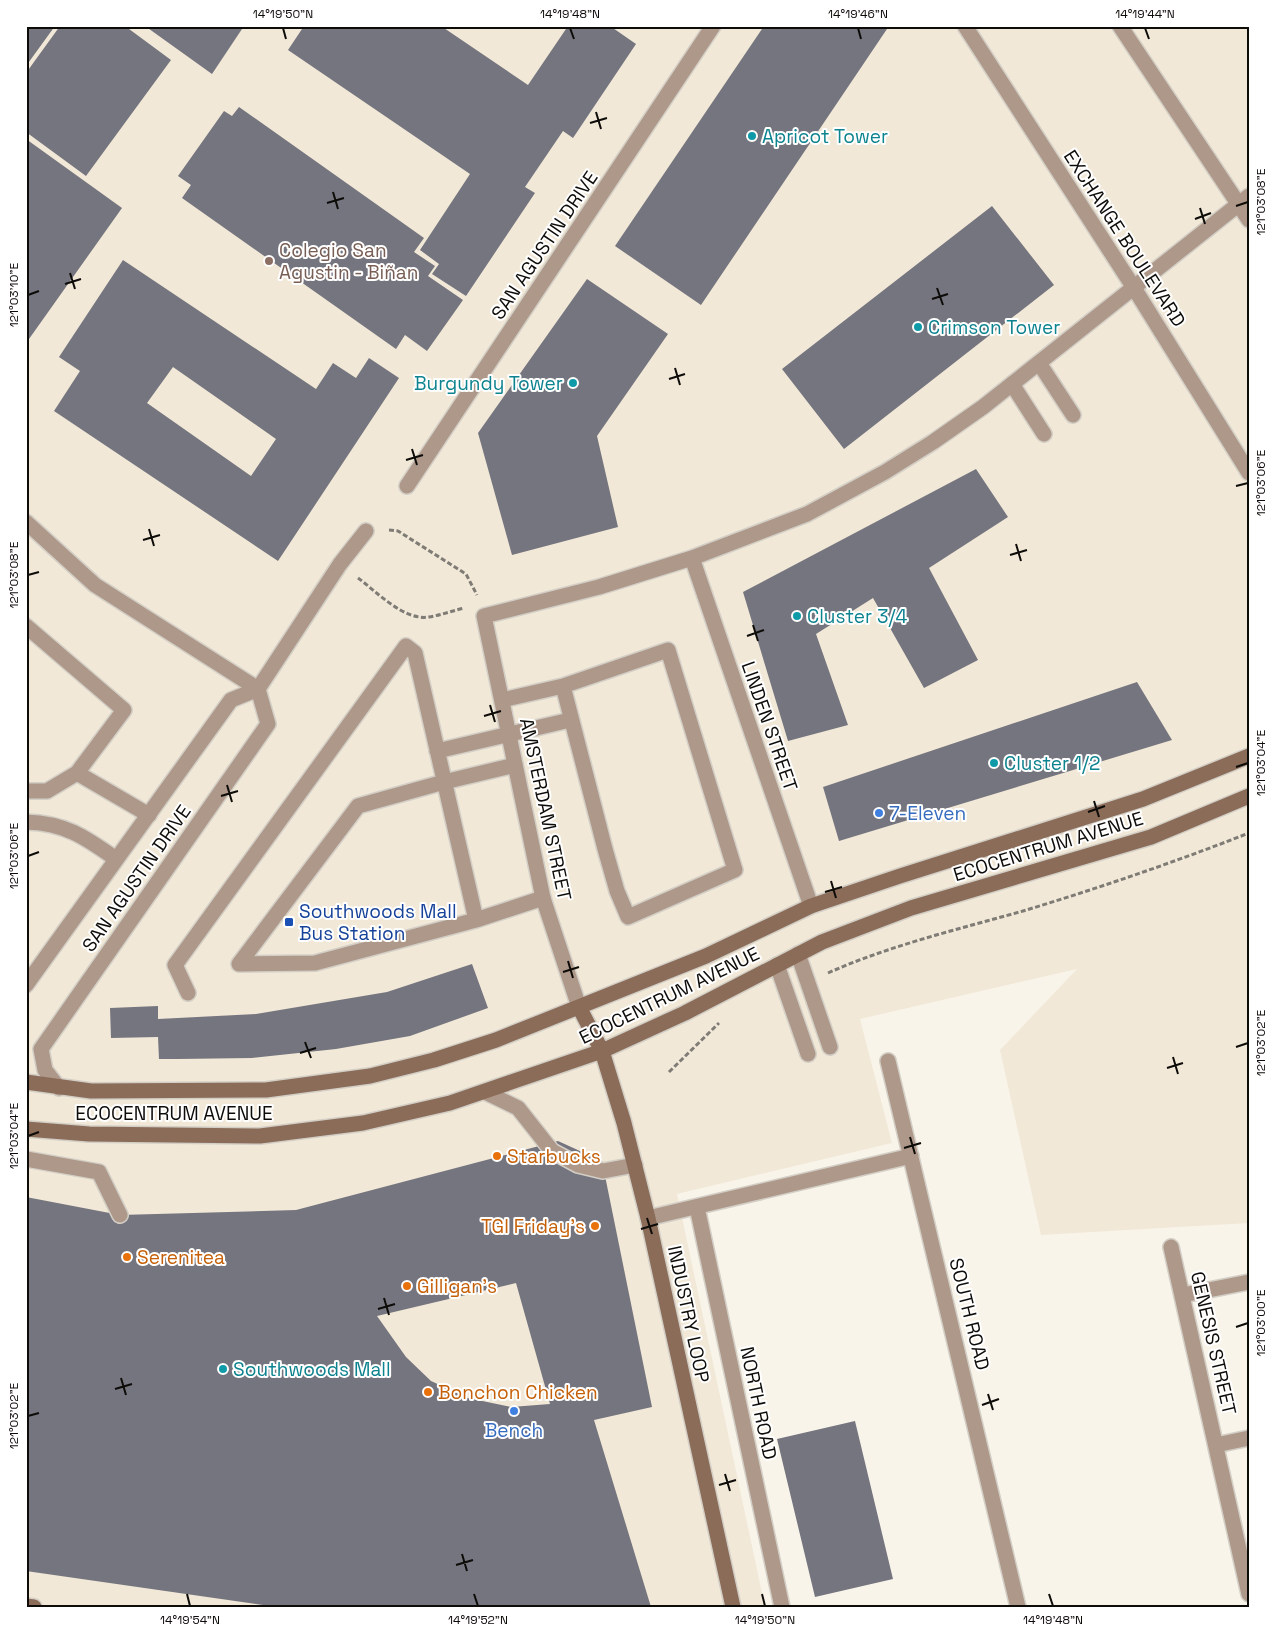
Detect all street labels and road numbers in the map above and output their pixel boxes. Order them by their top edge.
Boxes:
street label: EXCHANGE BOULEVARD [1058,145,1191,331]
street label: SAN AGUSTIN DRIVE [485,166,603,324]
street label: LINDEN STREET [736,658,803,794]
street label: AMSTERDAM STREET [514,716,577,903]
street label: SAN AGUSTIN DRIVE [76,800,197,957]
street label: ECOCENTRUM AVENUE [950,806,1146,887]
street label: ECOCENTRUM AVENUE [575,941,763,1050]
street label: ECOCENTRUM AVENUE [75,1101,273,1126]
street label: INDUSTRY LOOP [662,1243,715,1385]
street label: SOUTH ROAD [944,1255,996,1373]
street label: GENESIS STREET [1185,1269,1242,1417]
street label: NORTH ROAD [734,1344,783,1462]

